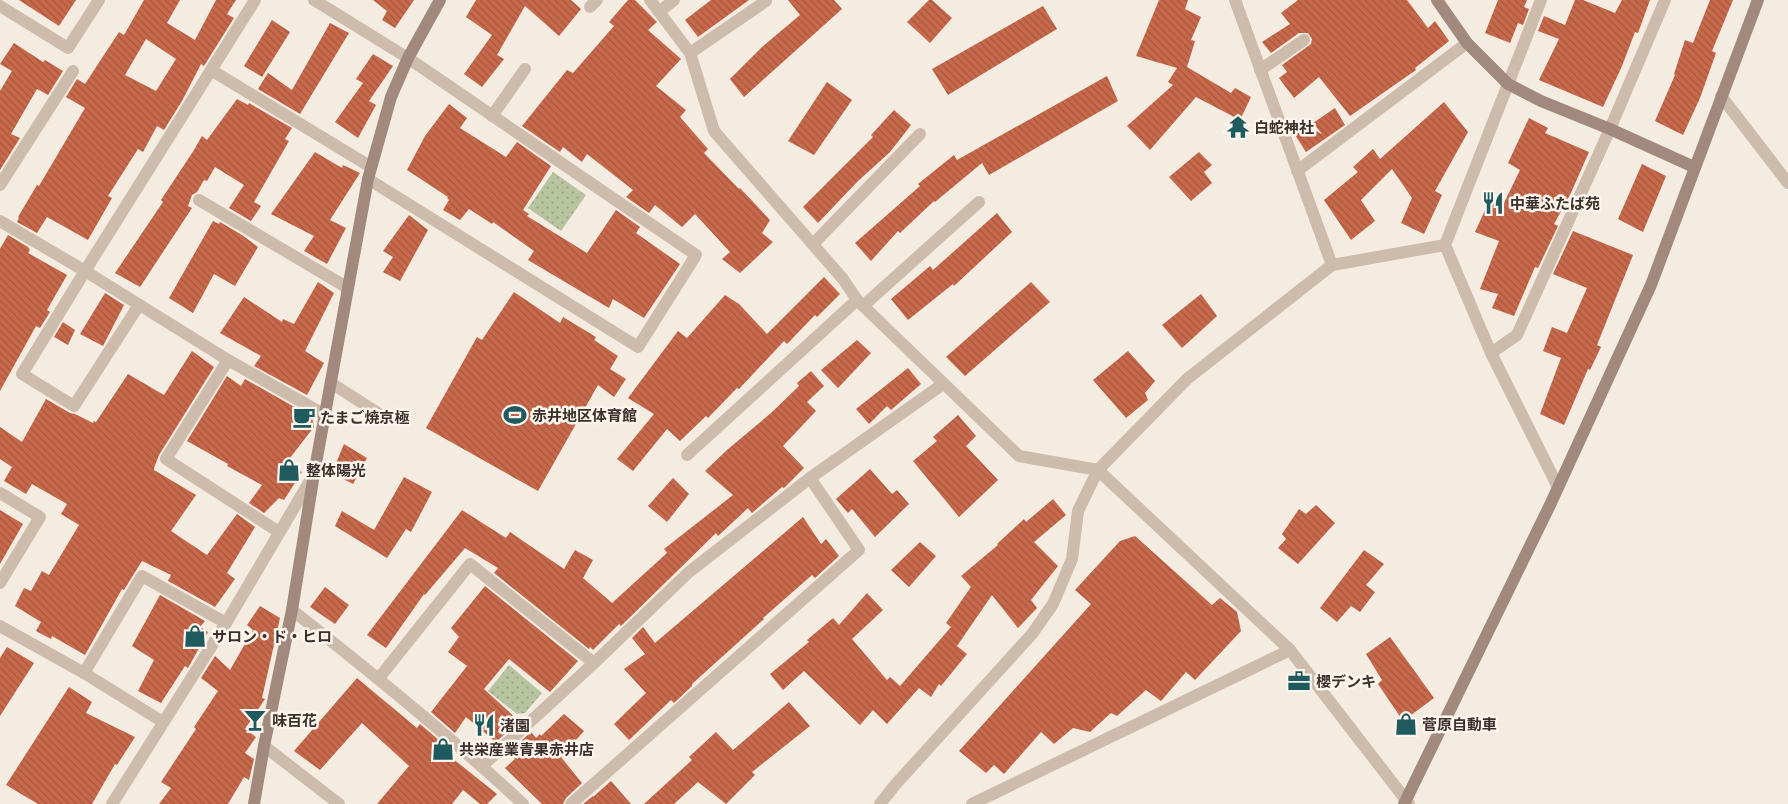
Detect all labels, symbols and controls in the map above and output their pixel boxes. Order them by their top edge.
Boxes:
temple icon: 白蛇神社 [1225,114,1251,140]
place label: 白蛇神社 [1254,118,1314,136]
restaurant icon: 中華ふたば苑 [1480,190,1506,216]
place label: 中華ふたば苑 [1510,194,1600,212]
sports icon: 赤井地区体育館 [502,402,528,428]
cafe icon: たまご焼京極 [291,404,317,430]
place label: 赤井地区体育館 [532,406,637,424]
place label: たまご焼京極 [320,408,410,426]
shop icon: 整体陽光 [276,457,302,483]
place label: 整体陽光 [306,461,366,479]
shop icon: サロン・ド・ヒロ [182,623,208,649]
place label: サロン・ド・ヒロ [212,627,332,645]
office icon: 櫻デンキ [1286,668,1312,694]
place label: 櫻デンキ [1316,672,1376,690]
bar icon: 味百花 [242,707,268,733]
place label: 味百花 [272,711,317,729]
shop icon: 菅原自動車 [1393,711,1419,737]
restaurant icon: 渚園 [471,712,497,738]
place label: 菅原自動車 [1422,715,1497,733]
place label: 渚園 [500,716,530,734]
shop icon: 共栄産業青果赤井店 [430,736,456,762]
place label: 共栄産業青果赤井店 [459,740,594,758]

